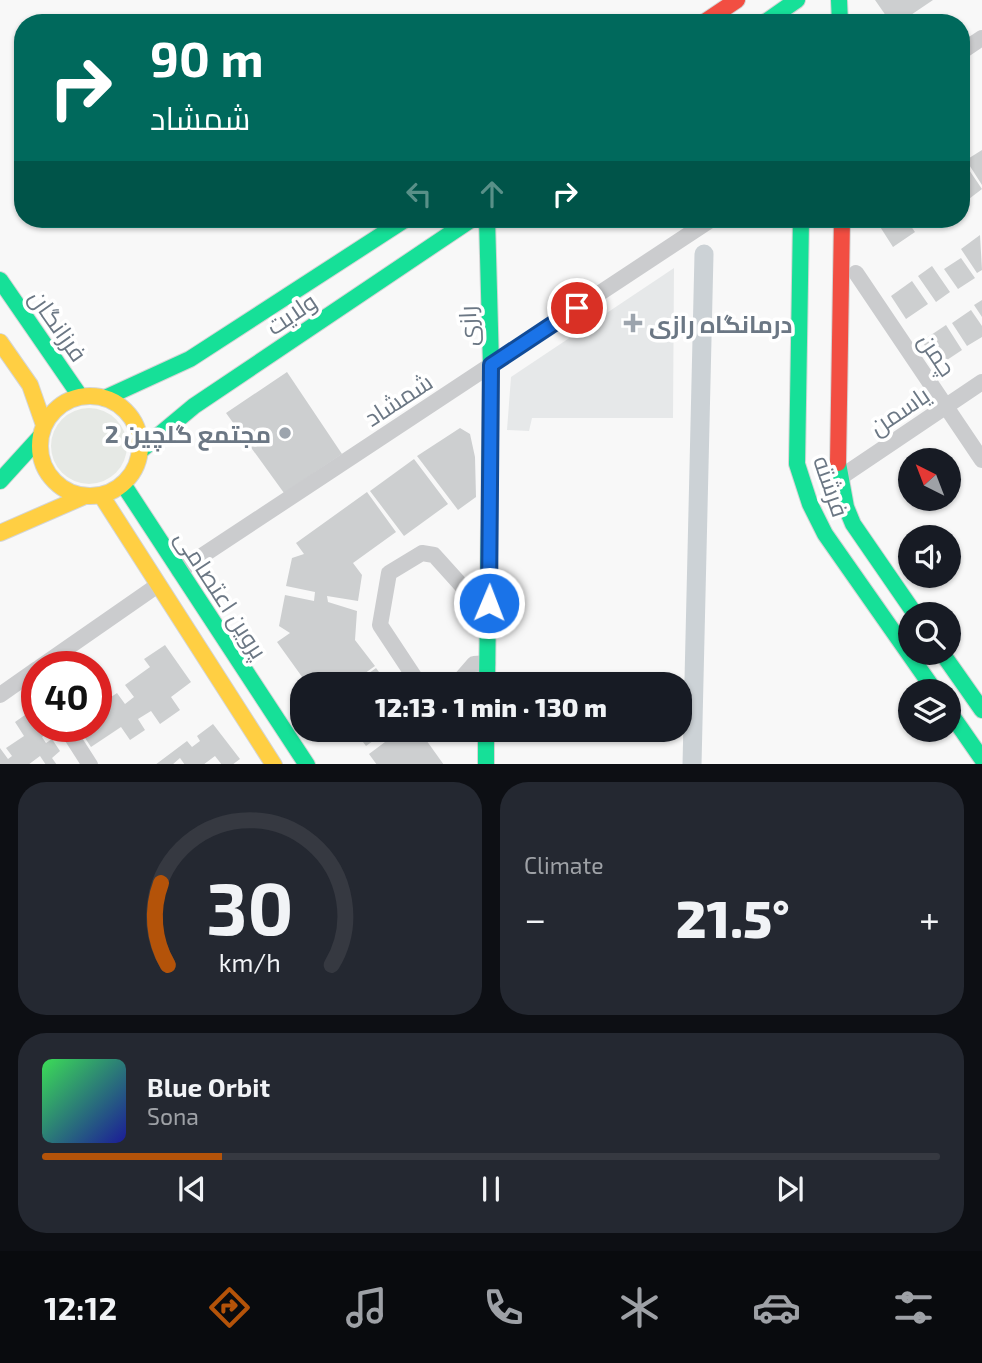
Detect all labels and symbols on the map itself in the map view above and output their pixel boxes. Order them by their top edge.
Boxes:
pin [547,278,607,338]
street label: فرزانگان [23,284,94,367]
street label: ولایت [260,286,322,340]
street label: رازی [452,305,483,347]
place label: درمانگاه رازی [649,309,793,339]
marker: درمانگاه رازی [623,313,643,333]
street label: چمن [911,327,963,383]
street label: شمشاد [358,366,438,432]
street label: یاسمن [863,379,936,441]
place label: مجتمع گلچین 2 [105,419,271,452]
marker: مجتمع گلچین 2 [277,425,293,441]
north arrow [898,448,961,511]
street label: فرشته [808,452,856,520]
street label: پروین اعتصامی [167,524,275,666]
position arrow [452,566,526,640]
speed limit sign: 40 [21,651,112,742]

